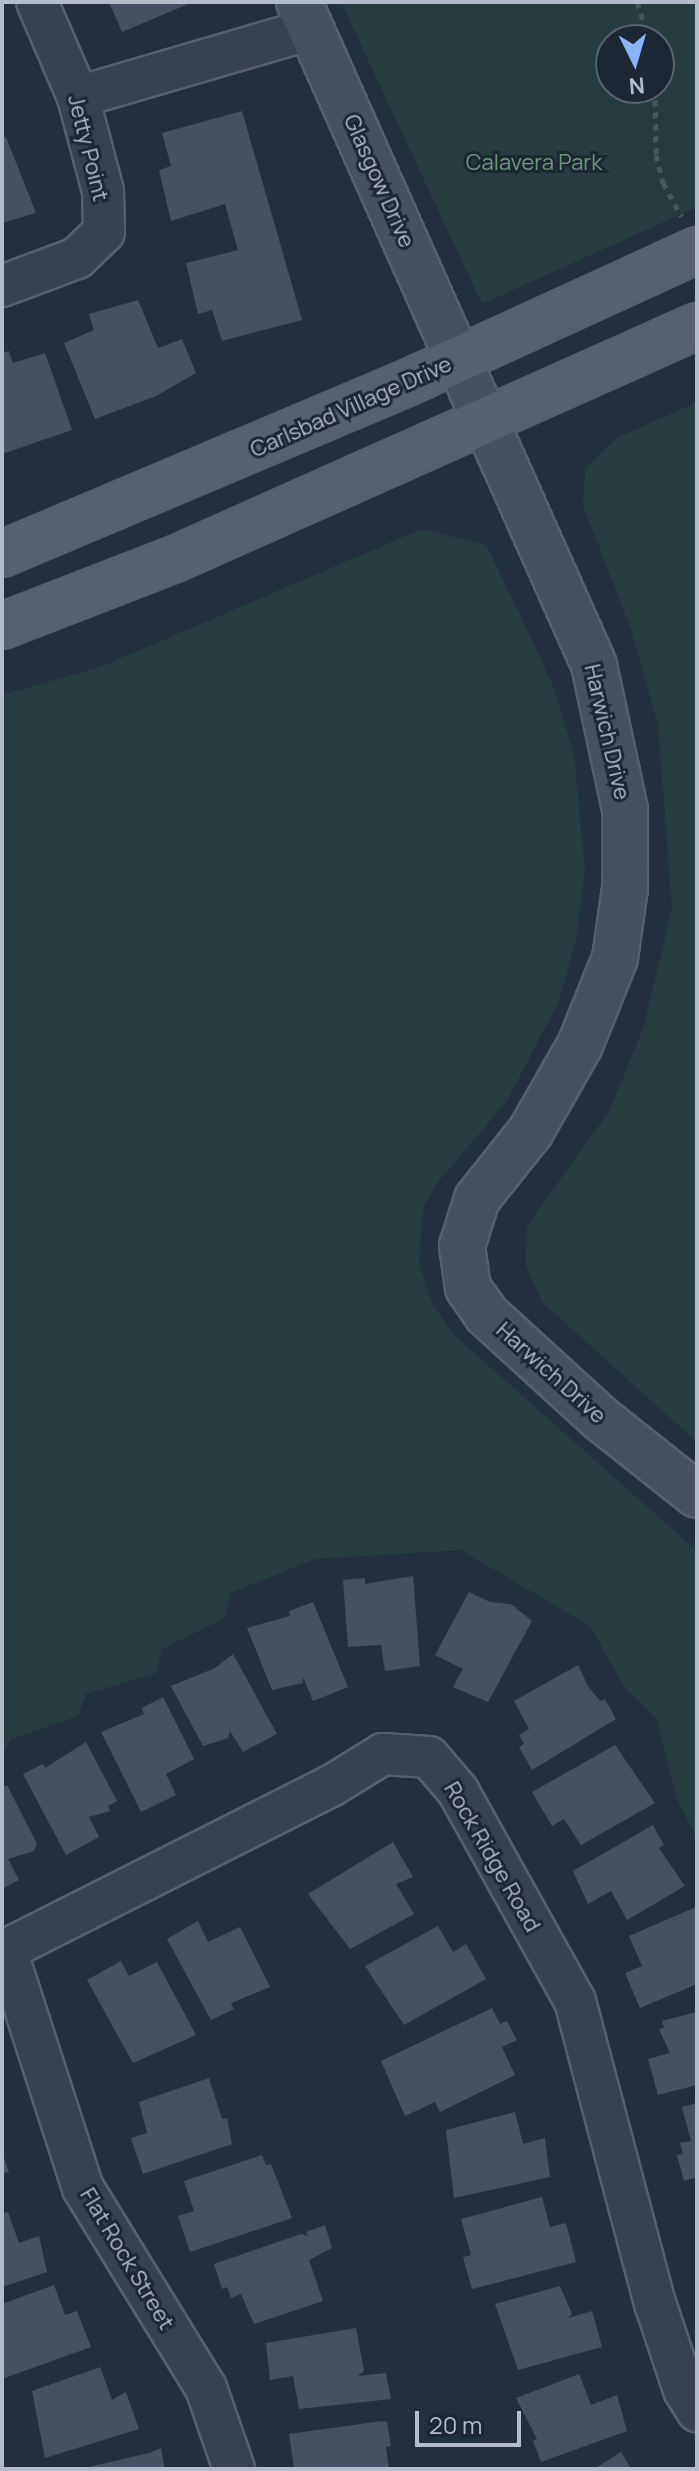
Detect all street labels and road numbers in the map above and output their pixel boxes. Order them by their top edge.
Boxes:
street label: Jetty Point [62,92,114,204]
street label: Glasgow Drive [338,110,420,252]
street label: Carlsbad Village Drive [246,351,456,463]
street label: Harwich Drive [579,662,635,802]
street label: Harwich Drive [491,1317,611,1429]
street label: Rock Ridge Road [438,1777,546,1937]
street label: Flat Rock Street [74,2183,180,2335]

